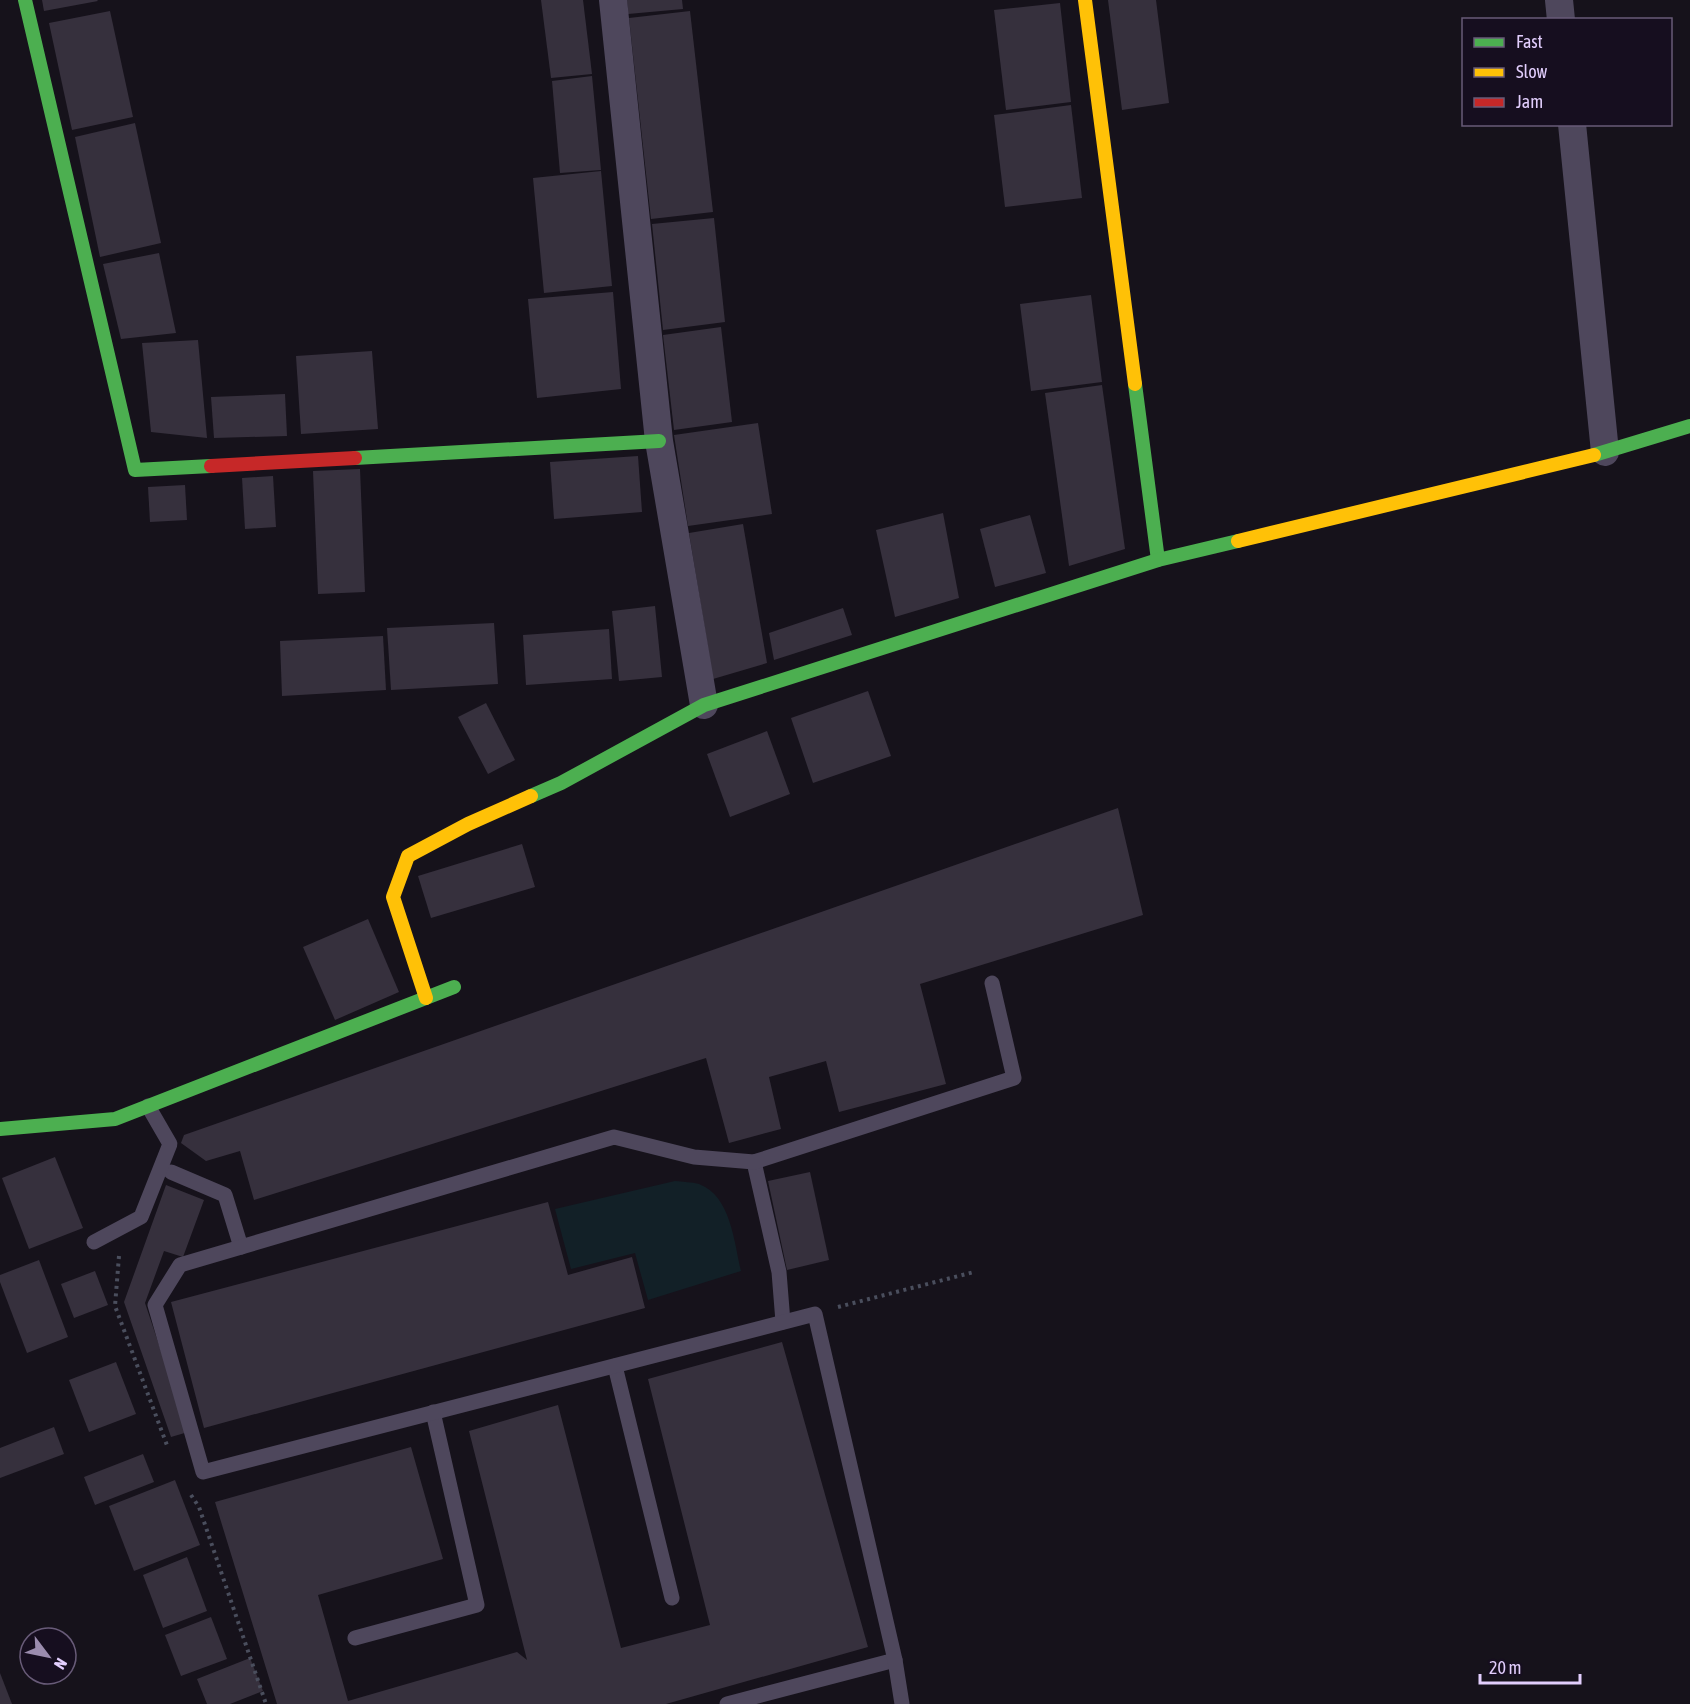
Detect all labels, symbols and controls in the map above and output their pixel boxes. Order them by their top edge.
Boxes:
legend [1462,18,1672,126]
text: Fast [1516,31,1543,52]
text: Slow [1516,61,1547,82]
text: Jam [1516,91,1543,112]
north arrow [18,1626,78,1686]
scale bar [1480,1647,1580,1685]
text: N [51,1655,71,1673]
text: 20 m [1489,1657,1521,1678]

